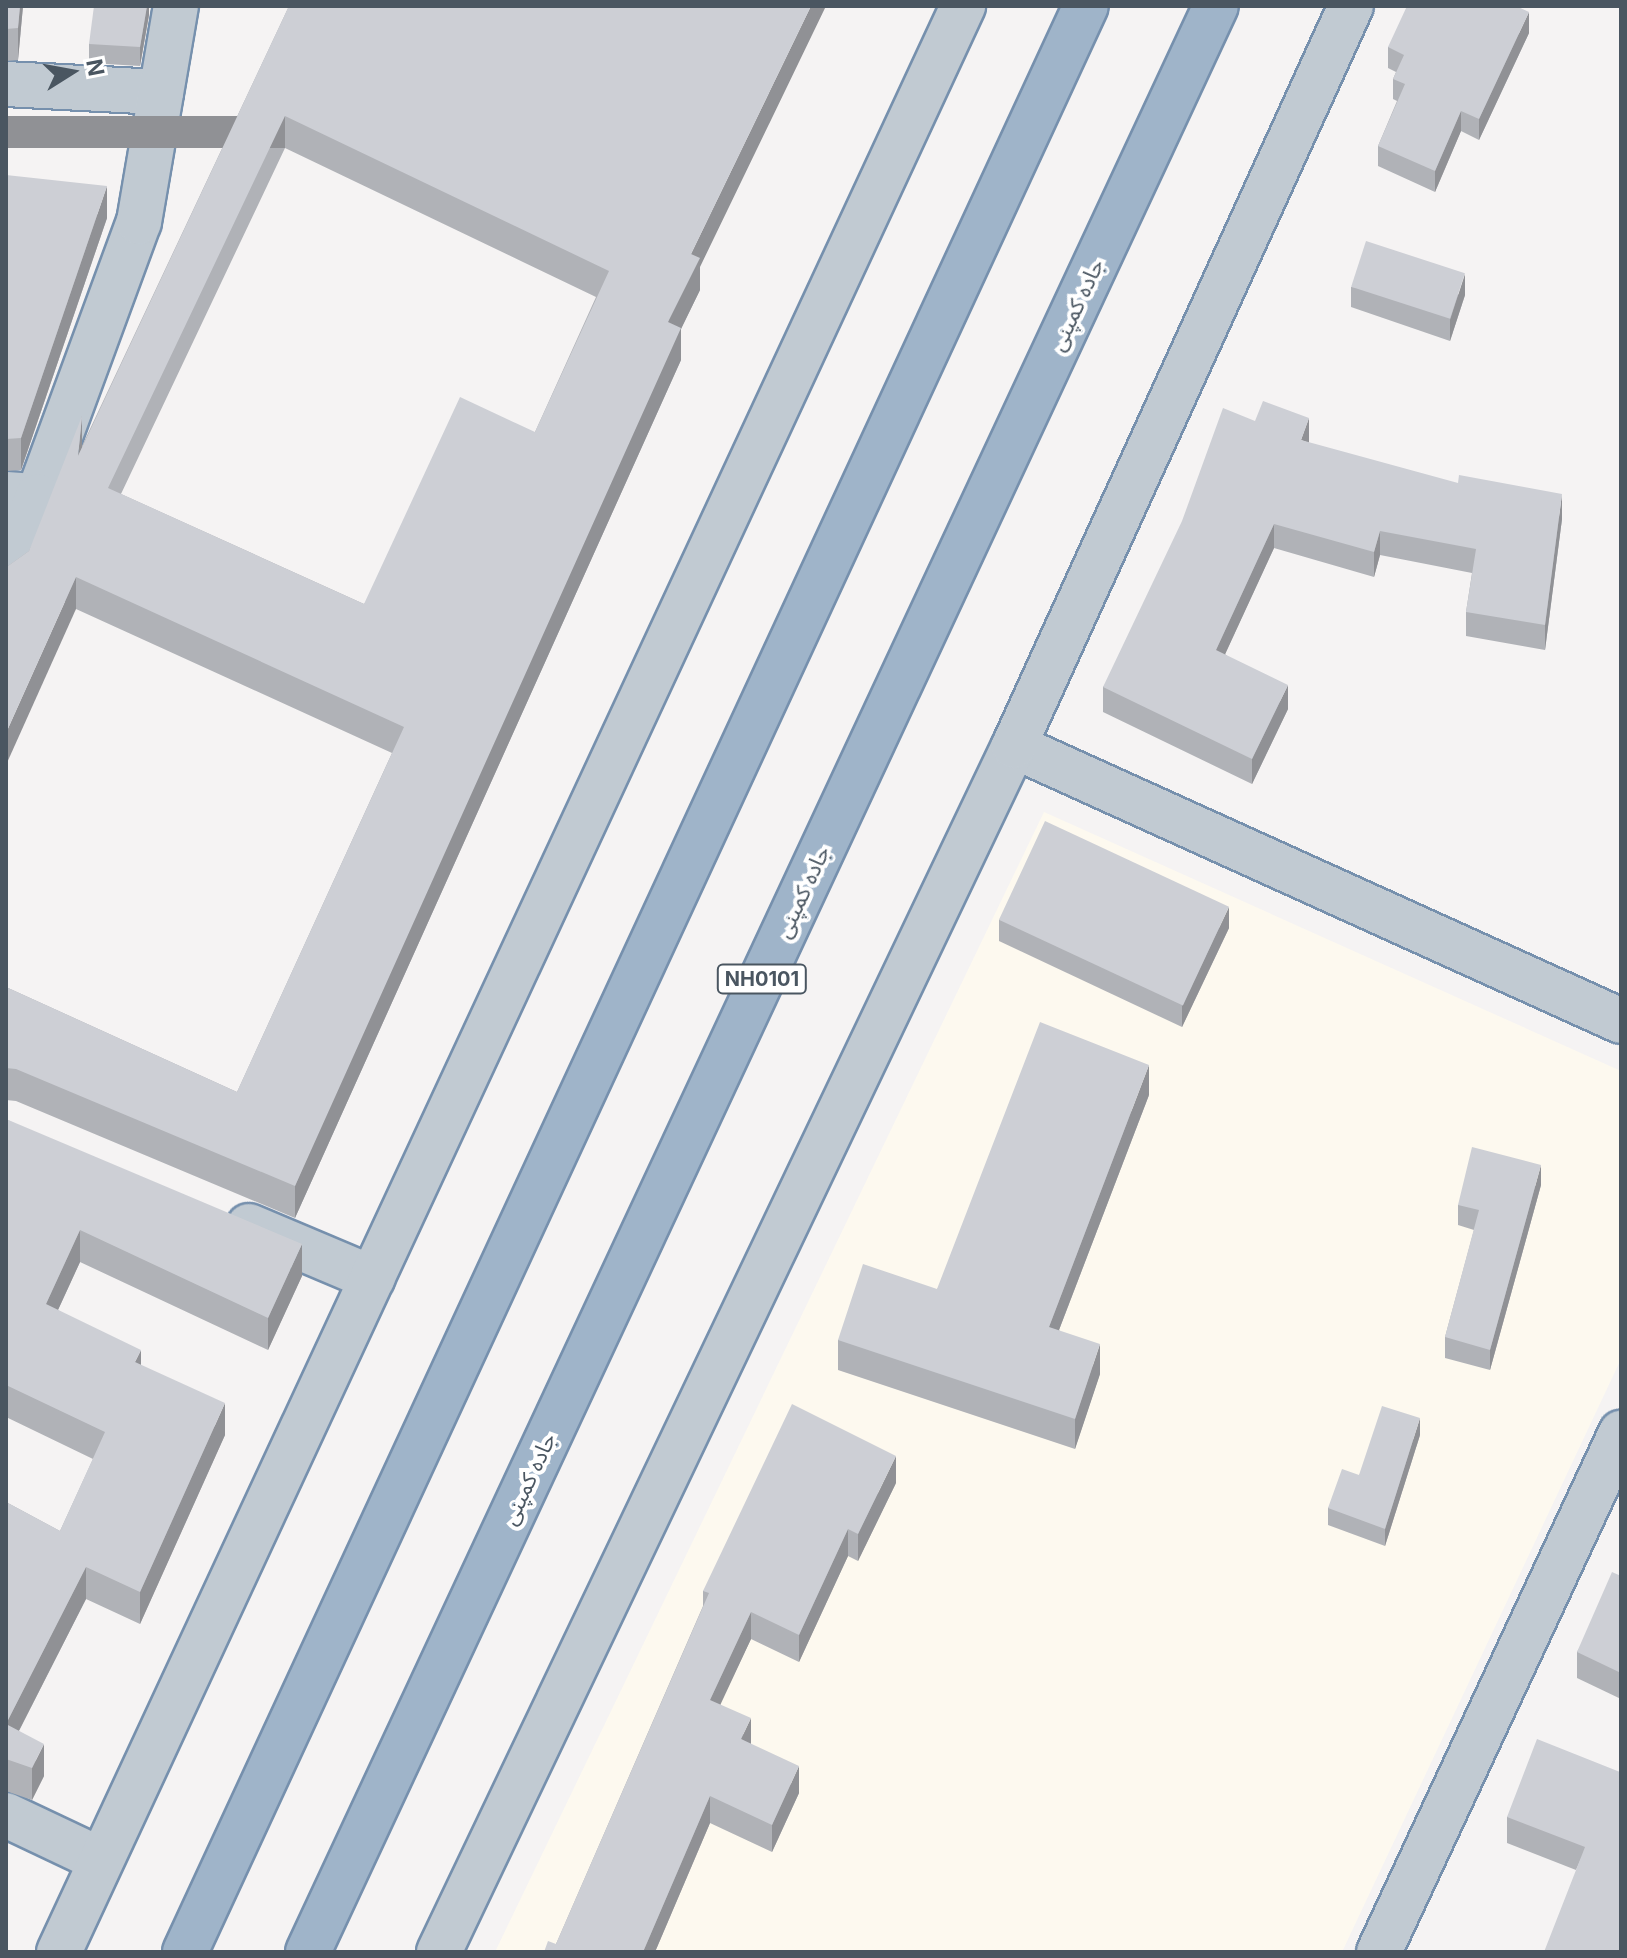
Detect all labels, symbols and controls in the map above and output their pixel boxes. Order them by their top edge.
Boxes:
north arrow [32,32,112,112]
text: N [81,57,110,78]
street label: جاده کمپنی [1044,255,1110,355]
street label: جاده کمپنی [770,842,836,942]
road number: NH0101 [716,963,808,995]
street label: جاده کمپنی [496,1429,562,1529]

